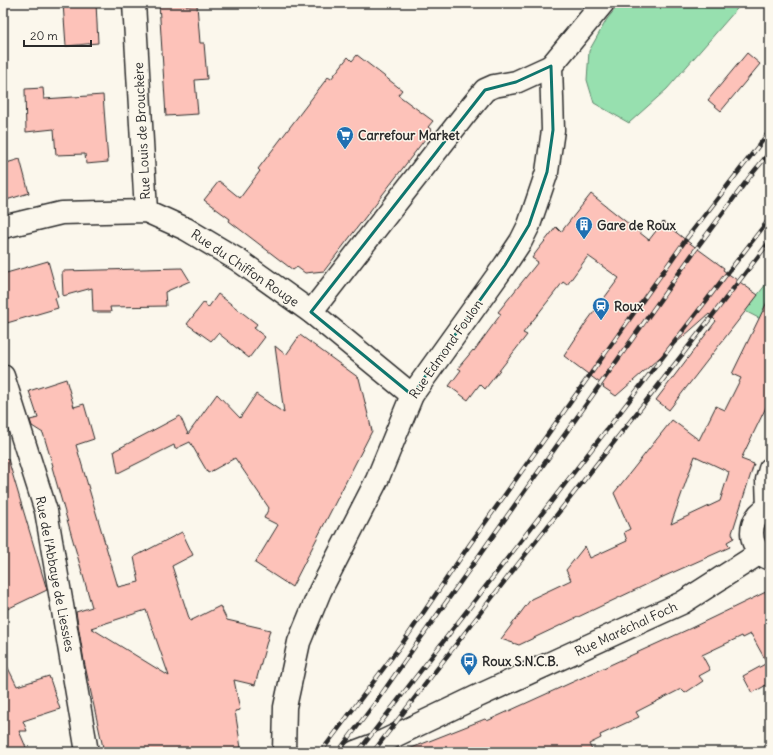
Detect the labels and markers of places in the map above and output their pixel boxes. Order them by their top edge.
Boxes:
supermarket icon: Carrefour Market [335,125,355,150]
place label: Carrefour Market [358,127,460,144]
building icon: Gare de Roux [574,215,594,240]
place label: Gare de Roux [597,217,677,234]
station icon: Roux [591,296,611,321]
place label: Roux [614,298,644,315]
bus stop icon: Roux S.N.C.B. [459,651,479,676]
place label: Roux S.N.C.B. [482,653,559,670]

